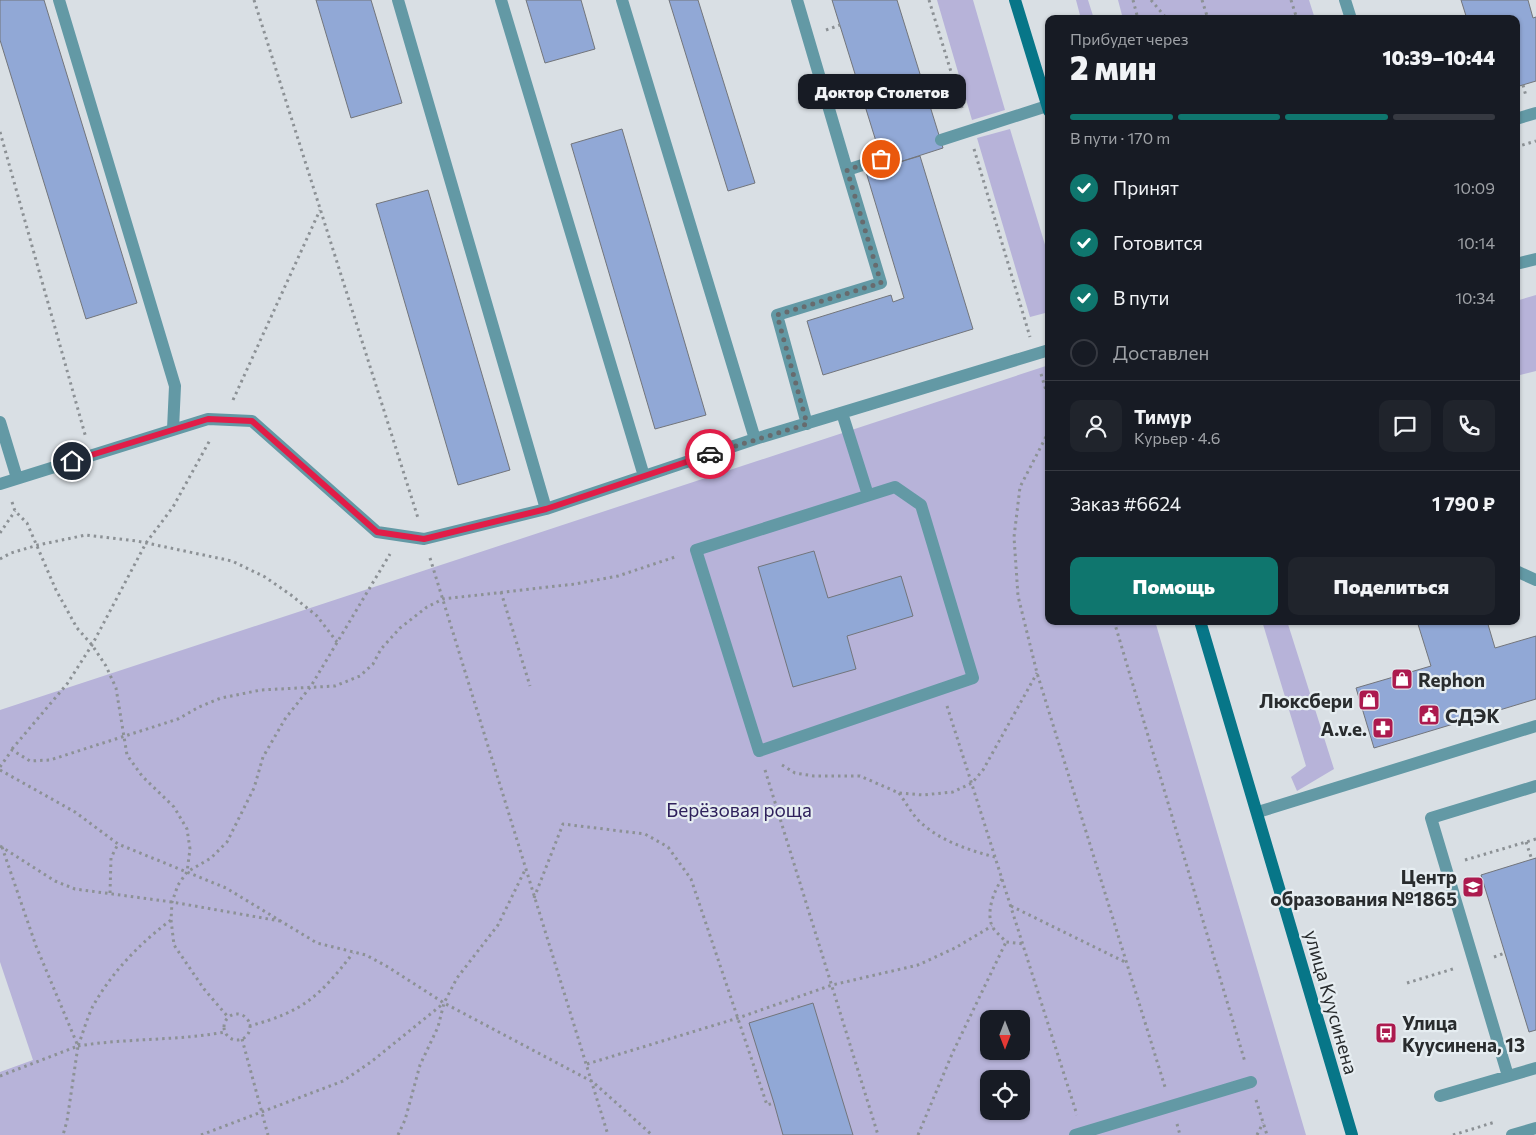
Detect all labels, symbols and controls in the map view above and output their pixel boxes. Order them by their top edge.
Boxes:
text: Прибудет через [1070,29,1189,48]
text: 10:39–10:44 [1383,46,1495,69]
text: 2 мин [1070,47,1156,87]
callout: Доктор Столетов [797,74,965,109]
text: Доктор Столетов [815,82,949,101]
text: В пути · 170 m [1070,128,1170,147]
pin [860,138,902,180]
icon: bag [867,145,895,173]
icon: check [1070,174,1098,202]
text: Принят [1113,176,1179,199]
text: 10:09 [1454,178,1495,197]
icon: check [1070,229,1098,257]
text: Готовится [1113,231,1203,254]
text: 10:14 [1458,233,1495,252]
icon: check [1070,284,1098,312]
text: В пути [1113,286,1169,309]
text: 10:34 [1455,288,1495,307]
text: Доставлен [1113,341,1209,364]
button: person [1070,400,1122,452]
button: chat [1379,400,1431,452]
button: phone [1443,400,1495,452]
text: Тимур [1134,405,1192,428]
text: Курьер · 4.6 [1134,428,1220,447]
courier [685,429,735,479]
pin [51,440,93,482]
icon: car [696,440,724,468]
icon: home [58,447,86,475]
text: Заказ #6624 [1070,492,1181,515]
text: 1 790 ₽ [1432,492,1495,515]
button: Помощь [1070,557,1278,615]
button: Поделиться [1288,557,1495,615]
shop icon: Rephon [1390,667,1414,691]
place label: Rephon [1418,668,1485,691]
shop icon: Люксбери [1357,688,1381,712]
place label: Люксбери [1259,689,1353,712]
public building icon: СДЭК [1417,703,1441,727]
place label: СДЭК [1445,704,1500,727]
pharmacy icon: A.v.e. [1371,716,1395,740]
place label: A.v.e. [1321,717,1367,740]
park label: Берёзовая роща [666,798,812,821]
place label: Центр образования №1865 [1270,865,1457,910]
school or university icon: Центр образования №1865 [1461,875,1485,899]
street label: улица Куусинена [1300,927,1364,1077]
north arrow [980,1010,1030,1060]
map controls [980,1010,1030,1120]
place label: Улица Куусинена, 13 [1402,1011,1525,1056]
bus stop icon: Улица Куусинена, 13 [1374,1021,1398,1045]
button: locate [980,1070,1030,1120]

